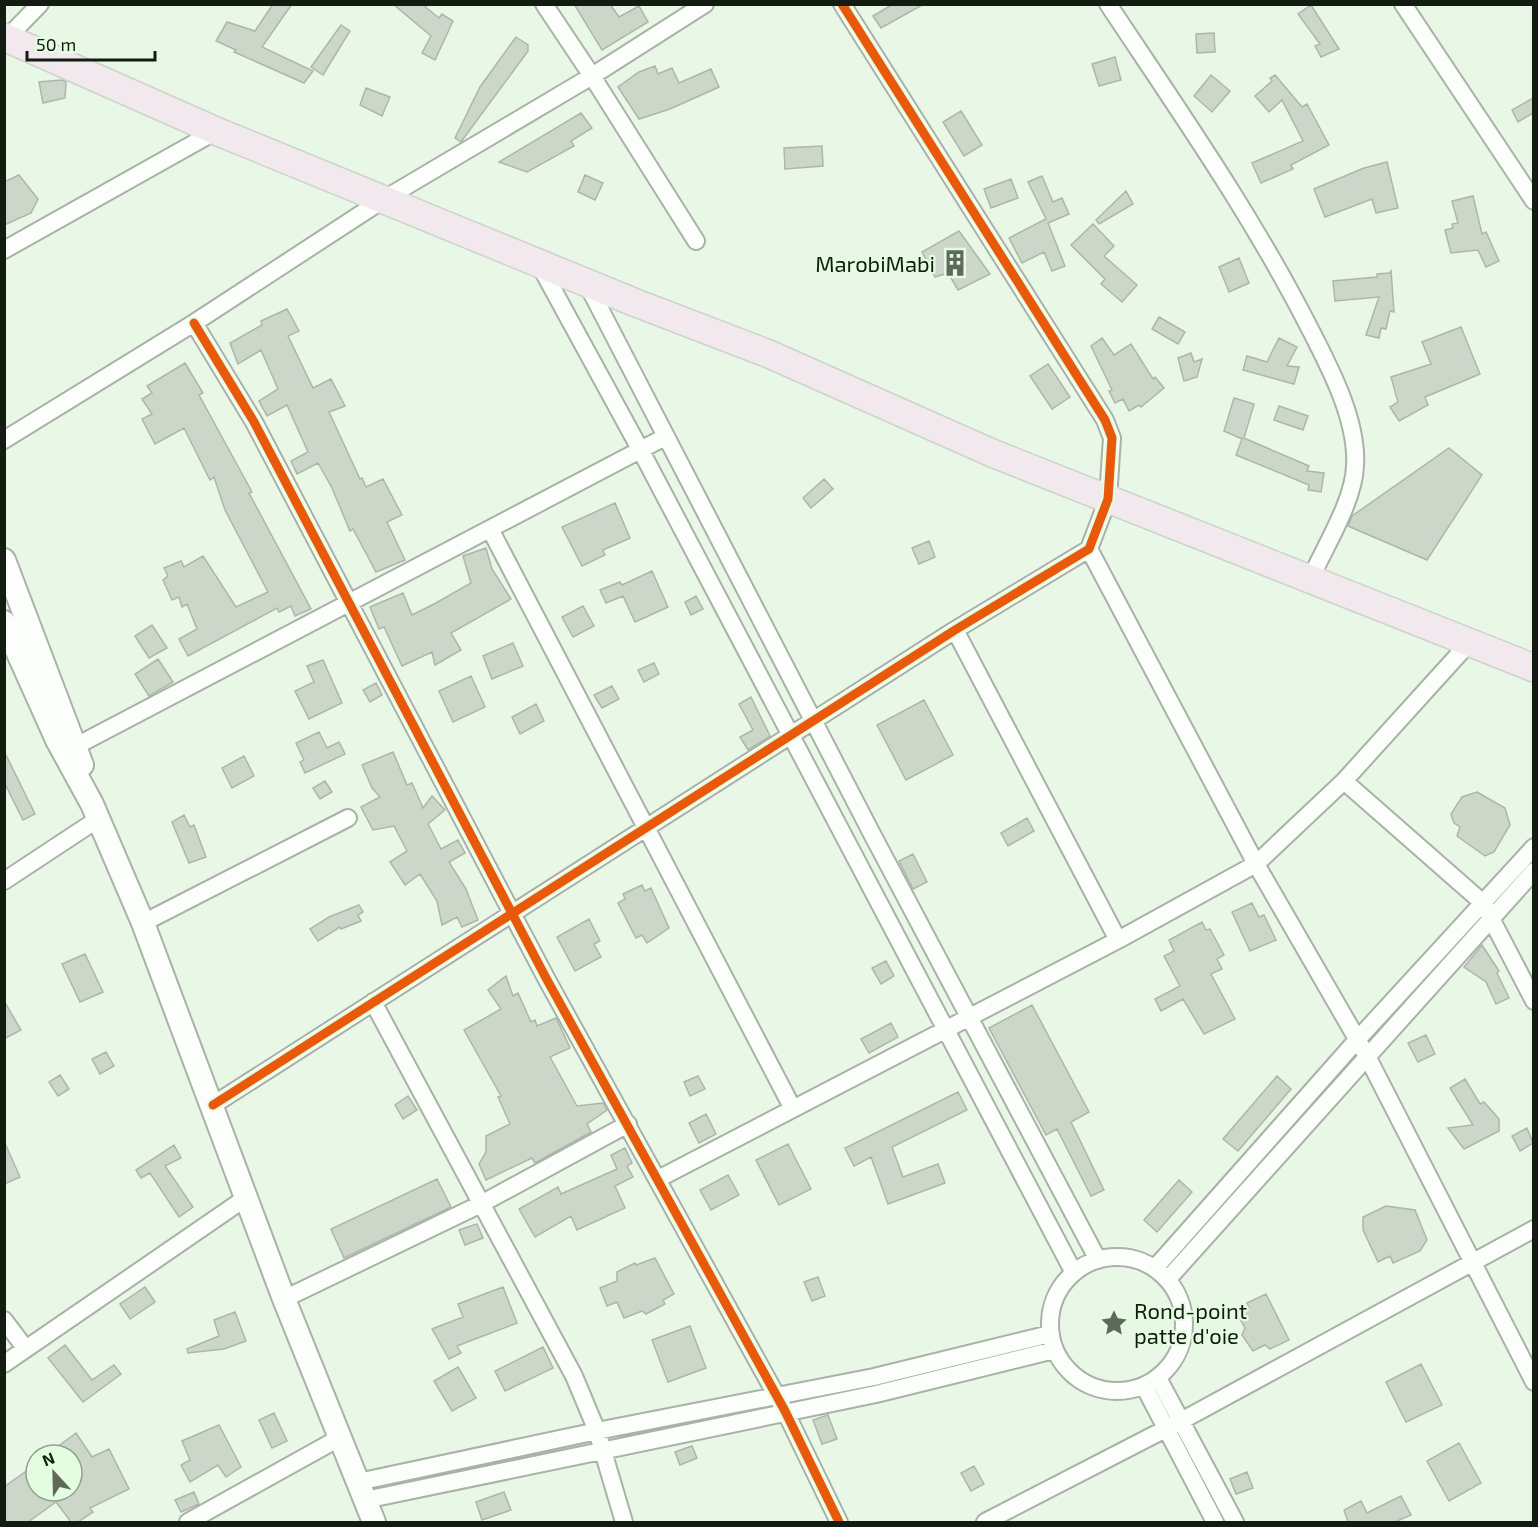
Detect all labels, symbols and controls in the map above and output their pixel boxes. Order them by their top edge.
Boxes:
scale bar [27,24,154,62]
text: 50 m [36,33,76,55]
building icon: MarobiMabi [940,248,970,278]
place label: MarobiMabi [815,250,935,276]
place label: Rond-point patte d'oie [1134,1297,1247,1348]
place icon: Rond-point patte d'oie [1099,1308,1129,1338]
north arrow [24,1443,84,1503]
text: N [39,1448,57,1470]

